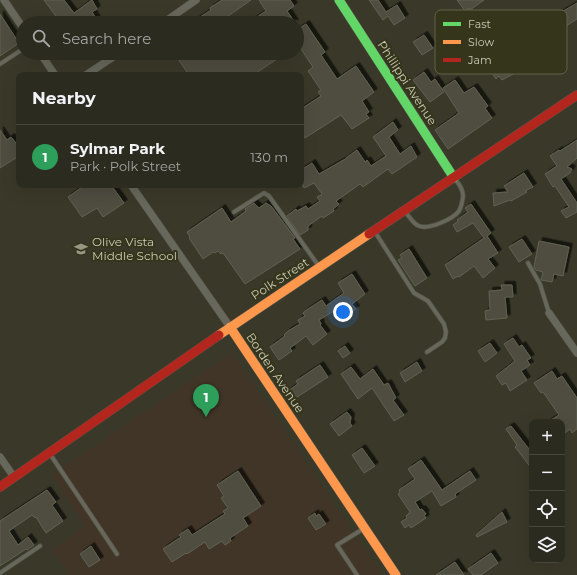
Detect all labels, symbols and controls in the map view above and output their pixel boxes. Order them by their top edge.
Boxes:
legend [435,10,567,74]
search box [16,16,304,60]
text: Fast [468,17,492,31]
icon: search [30,27,52,49]
text: Search here [62,29,151,48]
text: Slow [468,35,494,49]
street label: Phillippi Avenue [375,38,440,128]
text: Jam [467,53,492,67]
text: Nearby [32,88,96,108]
text: Sylmar Park [70,139,165,158]
text: 1 [42,149,48,165]
text: 130 m [250,149,288,165]
text: Park · Polk Street [70,158,181,174]
place label: Olive Vista Middle School [92,234,177,263]
school or university icon: Olive Vista Middle School [73,241,89,257]
street label: Polk Street [248,254,312,303]
your location [333,302,353,322]
street label: Borden Avenue [243,330,308,416]
pin: 1 [193,384,219,417]
map controls [529,419,565,563]
button: + [529,419,565,455]
button: − [529,455,565,491]
button: locate [529,491,565,527]
button: layers [529,527,565,563]

